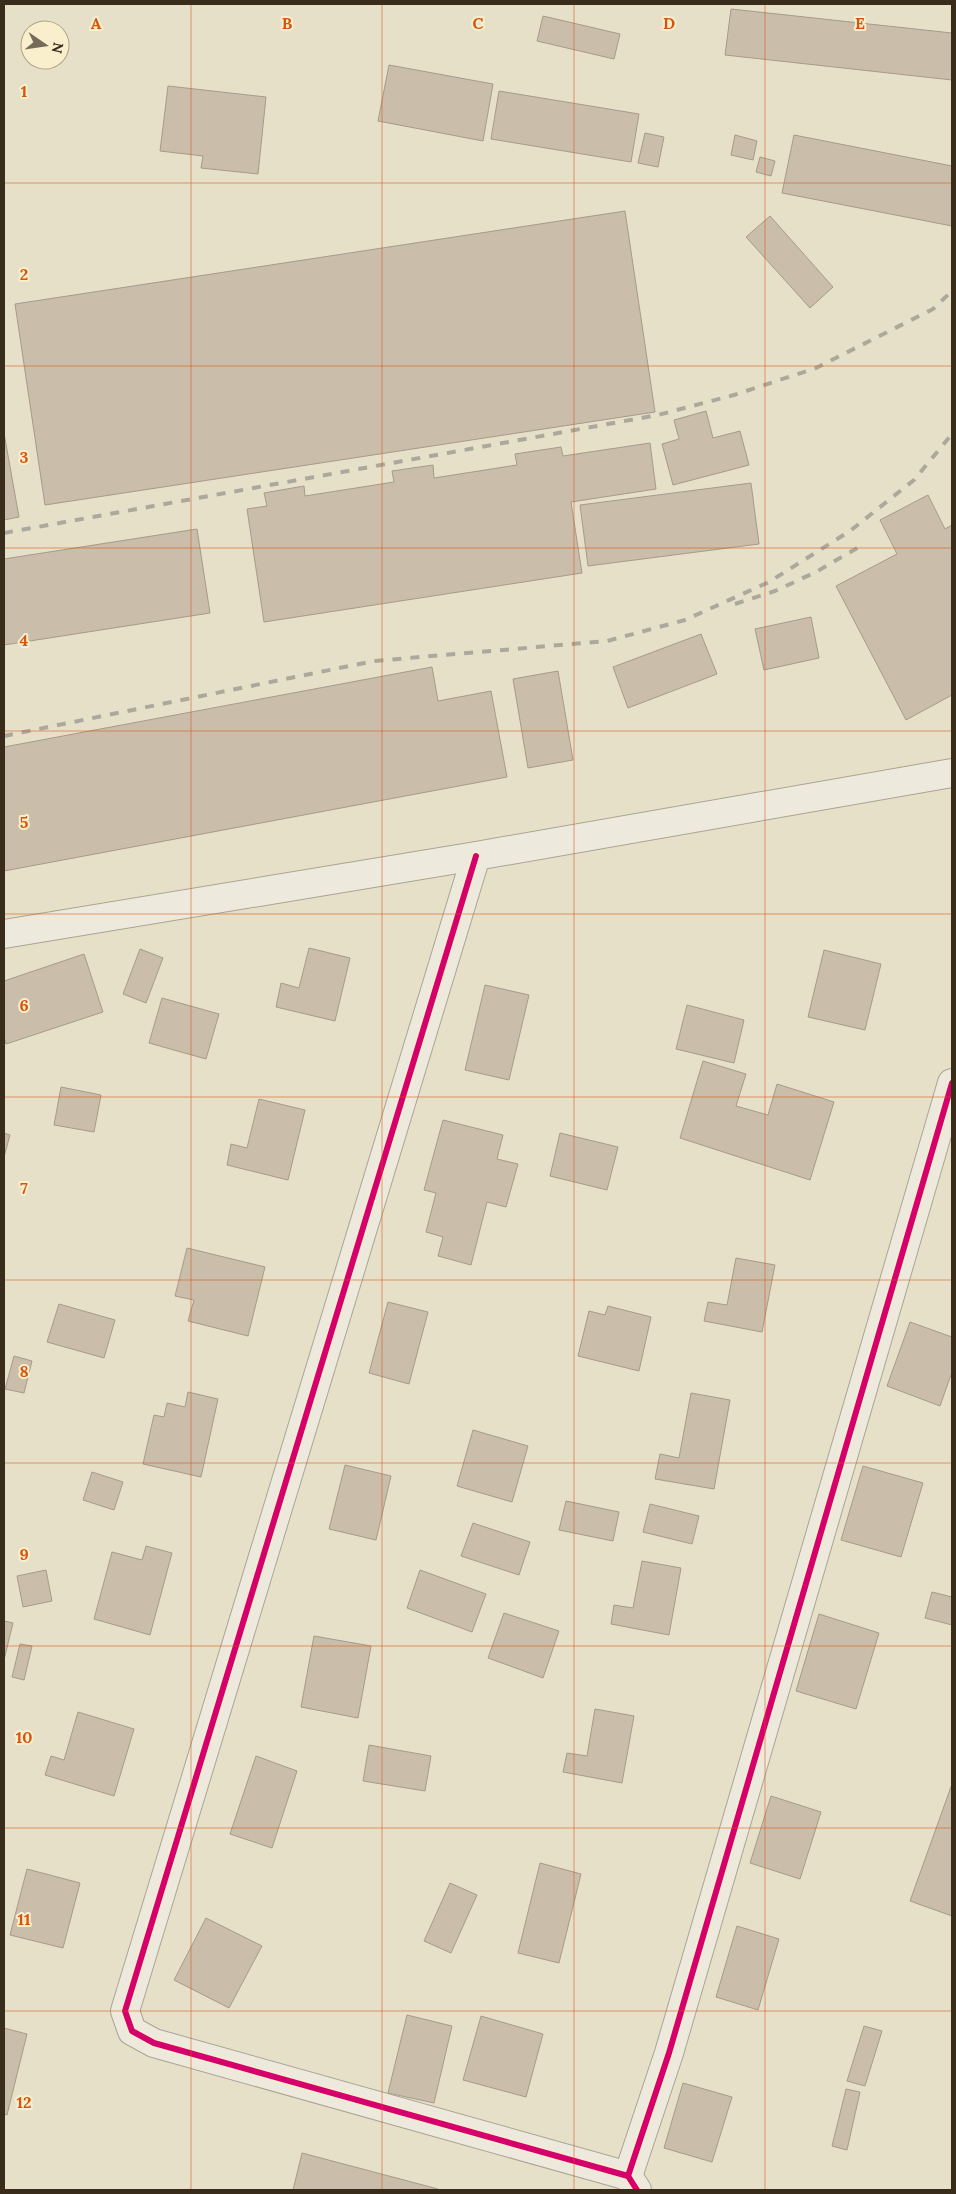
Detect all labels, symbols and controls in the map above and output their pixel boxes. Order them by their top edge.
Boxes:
text: A [91,13,102,33]
text: B [282,13,293,33]
text: C [472,13,484,33]
text: D [663,13,675,33]
text: E [855,13,865,33]
north arrow [20,20,70,70]
text: N [48,41,68,55]
text: 1 [21,81,27,101]
text: 2 [20,264,28,284]
text: 3 [20,447,29,467]
text: 4 [20,630,29,650]
text: 5 [20,812,29,832]
text: 6 [19,995,29,1015]
text: 7 [20,1178,28,1198]
text: 8 [19,1361,29,1381]
text: 9 [19,1544,29,1564]
text: 10 [16,1727,32,1747]
text: 11 [18,1909,31,1929]
text: 12 [16,2092,32,2112]

